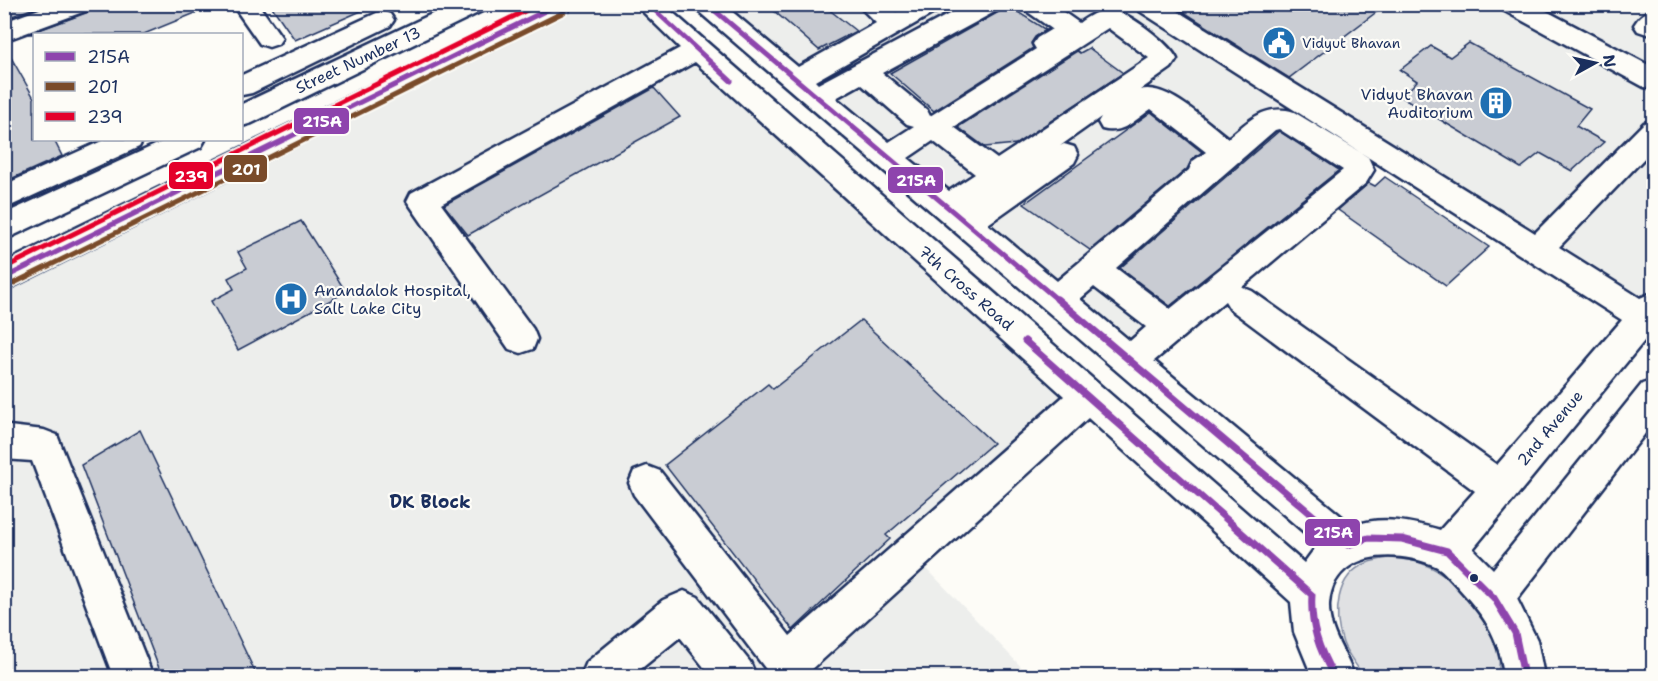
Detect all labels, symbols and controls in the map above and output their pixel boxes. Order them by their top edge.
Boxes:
street label: Street Number 13 [292,22,424,98]
public building icon: Vidyut Bhavan [1261,25,1297,61]
legend [33,33,243,141]
north arrow [1565,33,1625,93]
place label: Vidyut Bhavan [1302,34,1401,52]
text: 215A [87,45,130,69]
text: N [1598,53,1621,69]
text: 201 [87,75,119,99]
place label: Vidyut Bhavan Auditorium [1361,84,1473,123]
building icon: Vidyut Bhavan Auditorium [1478,85,1514,121]
text: 239 [87,105,123,129]
line badge: 215A [293,107,350,135]
text: 215A [302,111,342,132]
line badge: 201 [223,154,268,183]
text: 201 [232,159,260,180]
line badge: 239 [168,161,214,190]
text: 239 [175,166,207,187]
line badge: 215A [887,166,944,194]
text: 215A [896,170,936,191]
street label: 7th Cross Road [914,241,1018,335]
place label: Anandalok Hospital, Salt Lake City [314,280,471,319]
hospital icon: Anandalok Hospital, Salt Lake City [273,281,309,317]
street label: 2nd Avenue [1512,386,1588,470]
district label: DK Block [389,490,471,514]
line badge: 215A [1304,518,1361,547]
text: 215A [1313,522,1353,543]
unlabelled marker [1468,572,1480,584]

